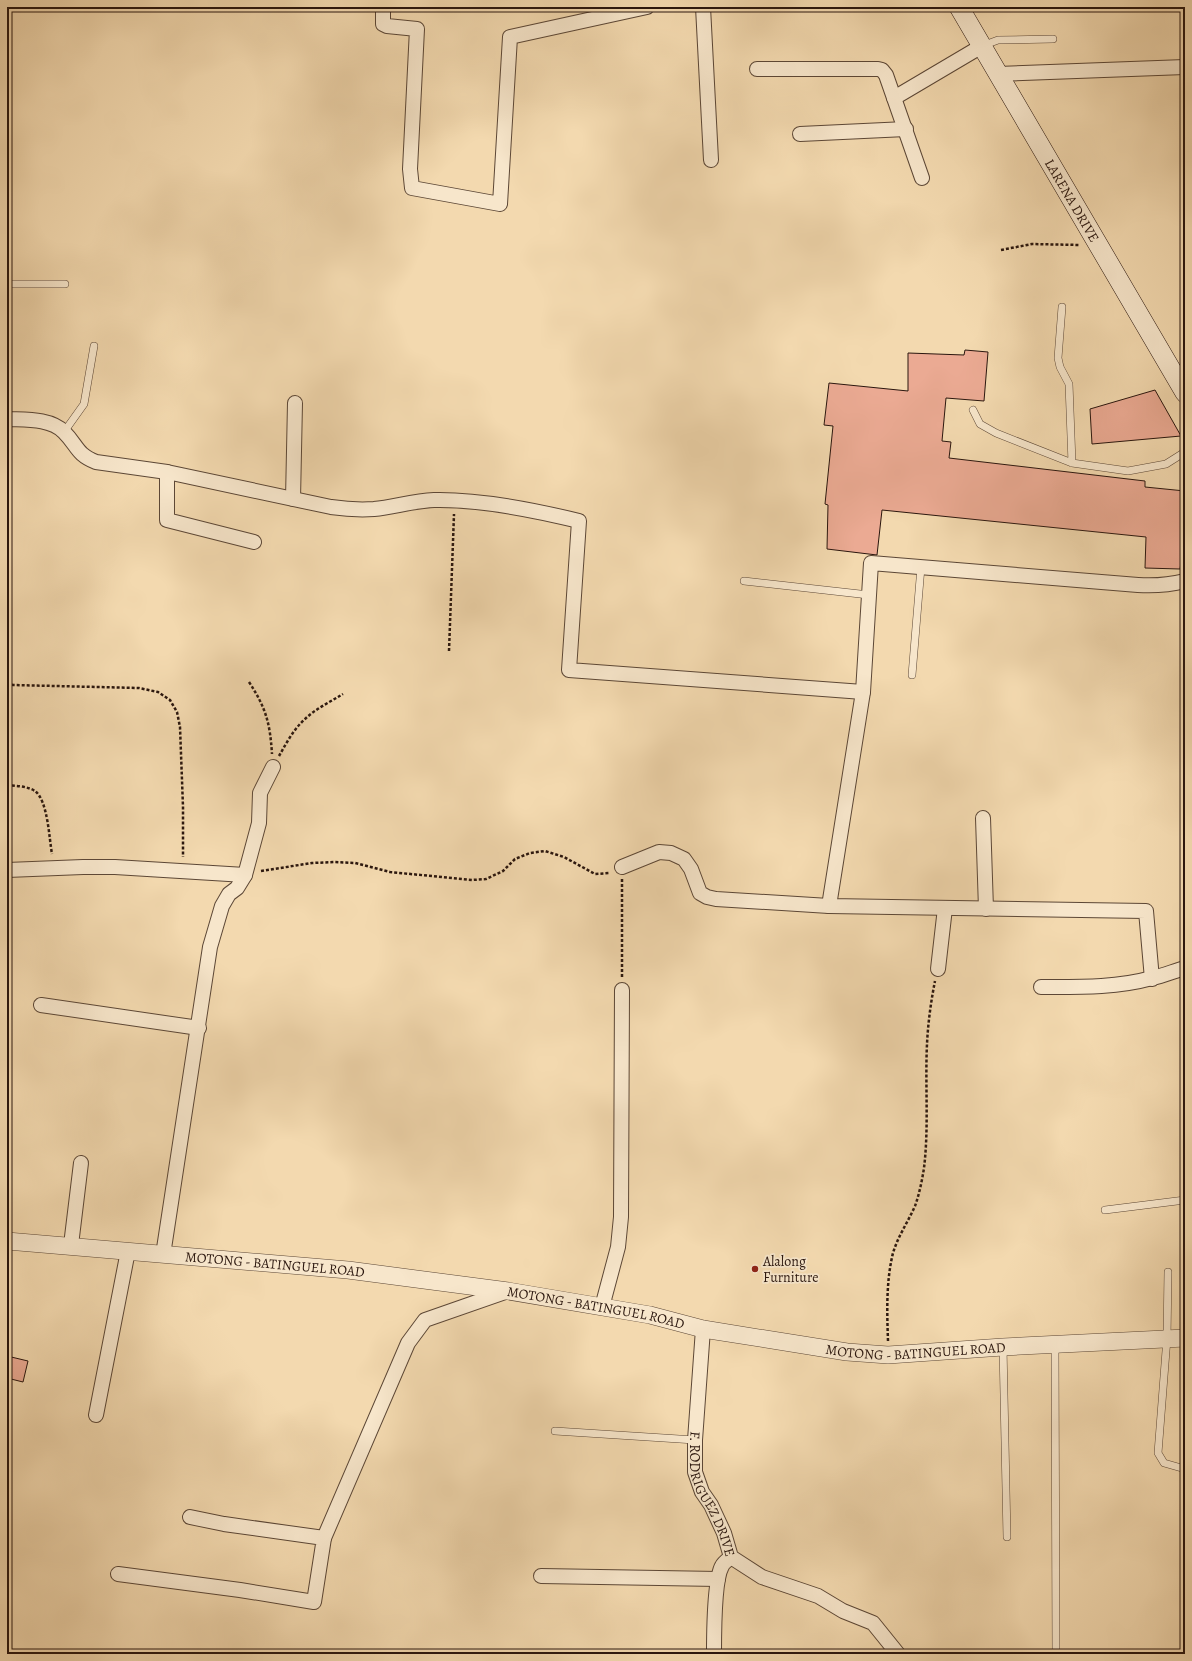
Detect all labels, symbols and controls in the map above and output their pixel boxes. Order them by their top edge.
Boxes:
street label: LARENA DRIVE [1040,155,1104,246]
street label: MOTONG - BATINGUEL ROAD [184,1247,366,1282]
place label: Alalong Furniture [762,1252,818,1287]
marker: Alalong Furniture [750,1264,760,1274]
street label: MOTONG - BATINGUEL ROAD [506,1282,687,1333]
street label: MOTONG - BATINGUEL ROAD [824,1337,1006,1365]
street label: F. RODRIGUEZ DRIVE [685,1431,740,1559]

